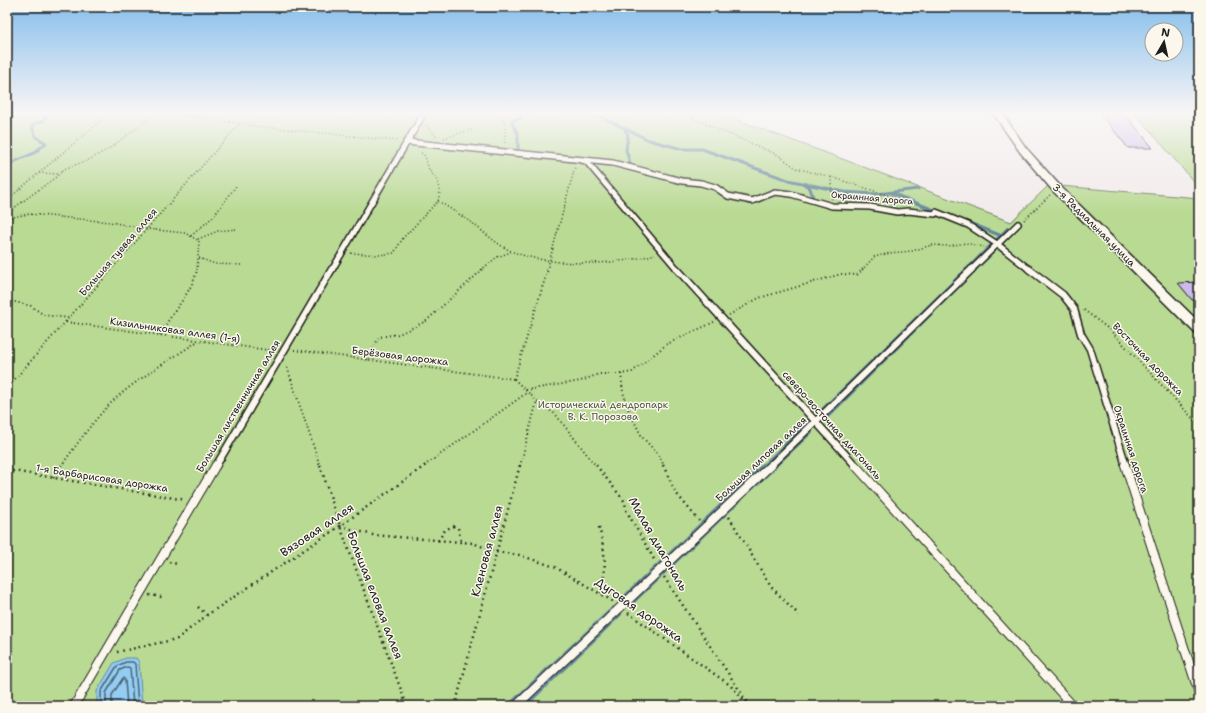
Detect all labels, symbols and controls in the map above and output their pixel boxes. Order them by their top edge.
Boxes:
north arrow [1144,22,1184,62]
text: N [1160,25,1171,41]
street label: 3-я Радиальная улица [1050,181,1139,270]
street label: Окраинная дорога [830,188,914,208]
street label: Большая туевая аллея [76,205,160,299]
street label: Кизильниковая аллея (1-я) [109,314,241,346]
street label: Восточная дорожка [1110,320,1187,399]
street label: Большая лиственничная аллея [193,337,283,475]
street label: Берёзовая дорожка [351,344,450,368]
street label: северо-восточная диагональ [780,368,884,482]
park label: Исторический дендропарк В. К. Порозова [538,398,669,423]
street label: Окраинная дорога [1111,403,1152,495]
street label: Большая липовая аллея [713,413,809,505]
street label: 1-я Барбарисовая дорожка [35,461,170,495]
street label: Малая диагональ [625,494,691,594]
street label: Вязовая аллея [277,499,357,561]
street label: Кленовая аллея [467,503,507,599]
street label: Большая еловая аллея [343,529,407,661]
street label: Дуговая дорожка [592,574,686,647]

